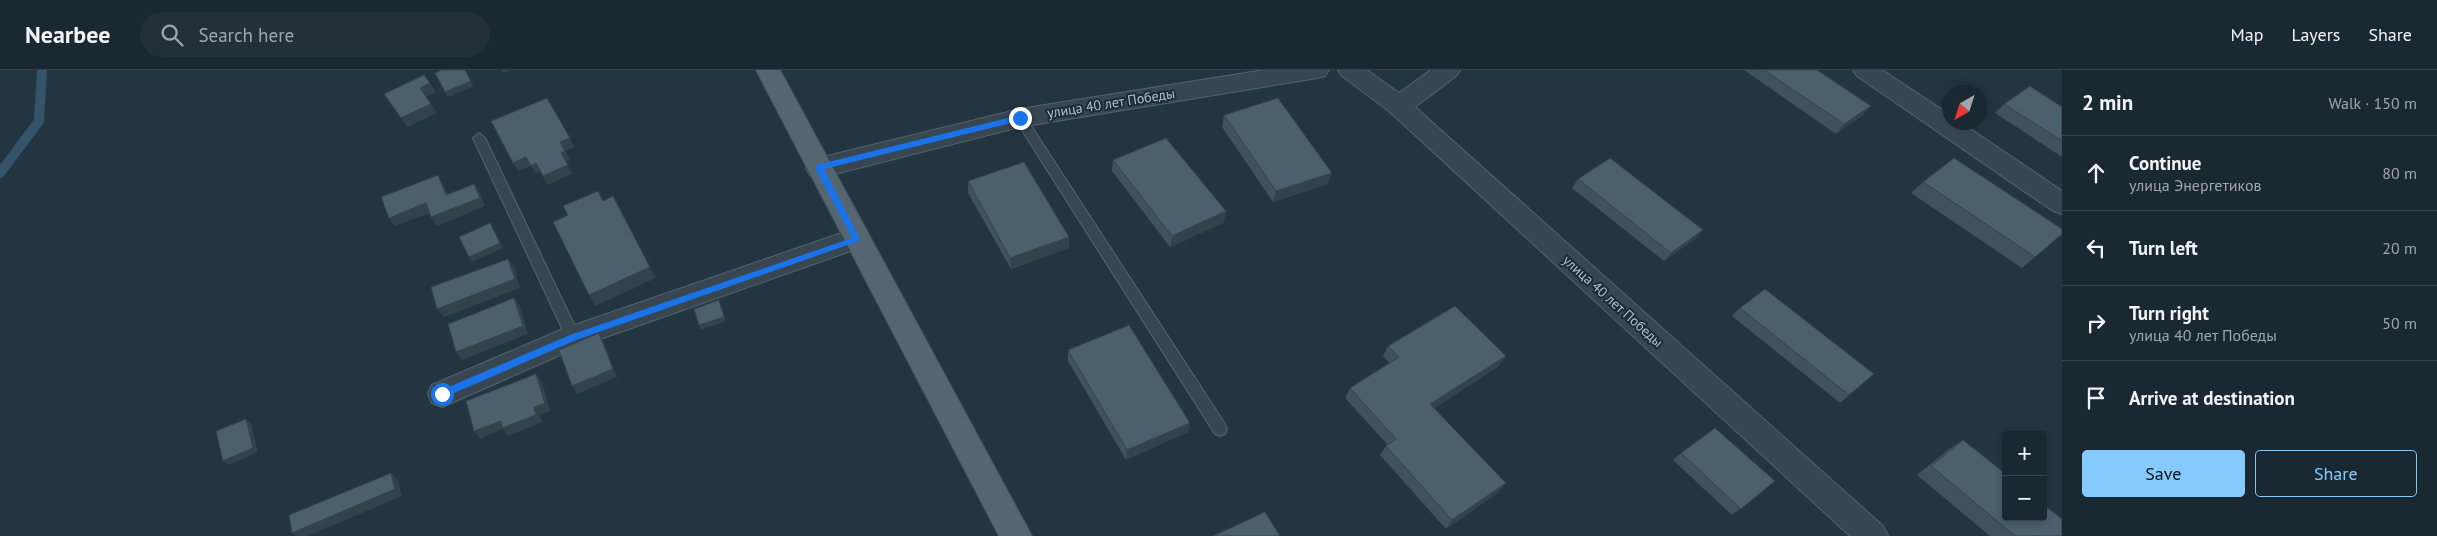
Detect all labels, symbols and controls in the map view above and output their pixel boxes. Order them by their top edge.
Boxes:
search box [140,12,490,57]
text: Nearbee [25,19,110,50]
icon: search [158,21,186,49]
text: Search here [198,23,294,47]
text: Map [2231,23,2263,46]
text: Layers [2291,23,2340,46]
text: Share [2368,23,2412,46]
street label: улица 40 лет Победы [1046,84,1176,122]
north arrow [1942,85,1987,130]
text: 2 min [2082,89,2133,116]
text: Walk · 150 m [2328,93,2417,113]
route end [1009,107,1032,130]
text: Continue [2129,151,2201,175]
icon: ahead [2082,159,2110,187]
text: 80 m [2382,163,2417,183]
text: улица Энергетиков [2129,175,2262,195]
icon: left [2082,234,2110,262]
text: Turn left [2129,236,2198,260]
text: 20 m [2382,238,2417,258]
street label: улица 40 лет Победы [1559,251,1667,351]
text: Turn right [2129,301,2209,325]
icon: right [2082,309,2110,337]
text: 50 m [2382,313,2417,333]
text: улица 40 лет Победы [2129,325,2277,345]
route start [431,383,454,406]
icon: arrive [2082,384,2110,412]
text: Arrive at destination [2129,386,2295,410]
map controls [2002,431,2047,521]
button: + [2002,431,2047,476]
button: Save [2082,450,2245,497]
button: Share [2255,450,2417,497]
button: − [2002,476,2047,521]

